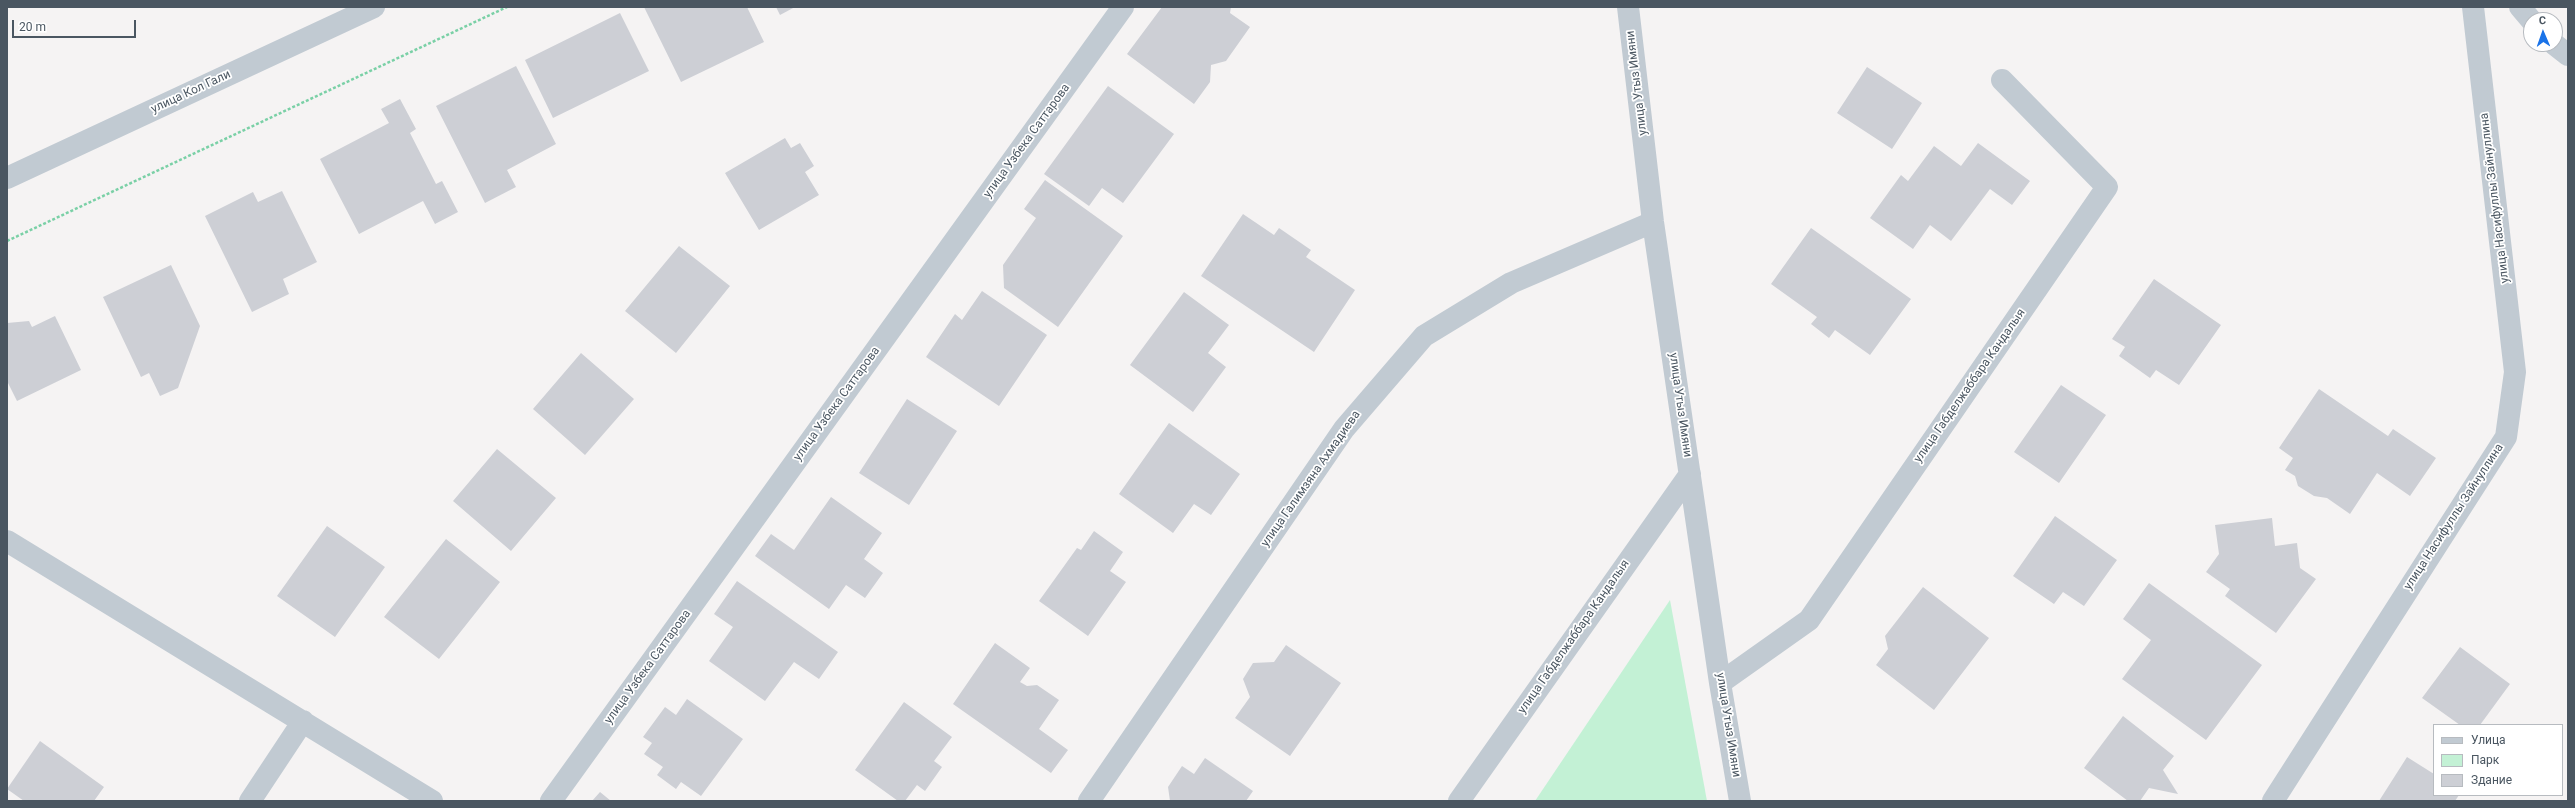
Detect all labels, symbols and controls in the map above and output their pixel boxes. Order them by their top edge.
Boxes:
scale bar [14,12,138,38]
north arrow [2523,12,2563,52]
text: С [2539,14,2546,27]
text: 20 m [19,20,46,34]
street label: улица Утыз Имяни [1623,30,1651,136]
street label: улица Кол Гали [149,67,233,117]
street label: улица Узбека Саттарова [981,81,1073,201]
street label: улица Насифуллы Зайнуллина [2477,112,2513,284]
street label: улица Габделжаббара Кандалыя [1911,306,2029,466]
street label: улица Узбека Саттарова [791,344,883,464]
street label: улица Утыз Имяни [1666,352,1694,458]
street label: улица Галимзяна Ахмадиева [1258,408,1364,550]
street label: улица Насифуллы Зайнуллина [2401,441,2507,593]
street label: улица Габделжаббара Кандалыя [1515,557,1633,717]
street label: улица Узбека Саттарова [602,607,694,727]
street label: улица Утыз Имяни [1713,672,1743,778]
legend [2433,724,2563,796]
text: Улица [2471,733,2506,747]
text: Парк [2471,753,2499,767]
text: Здание [2471,773,2512,787]

